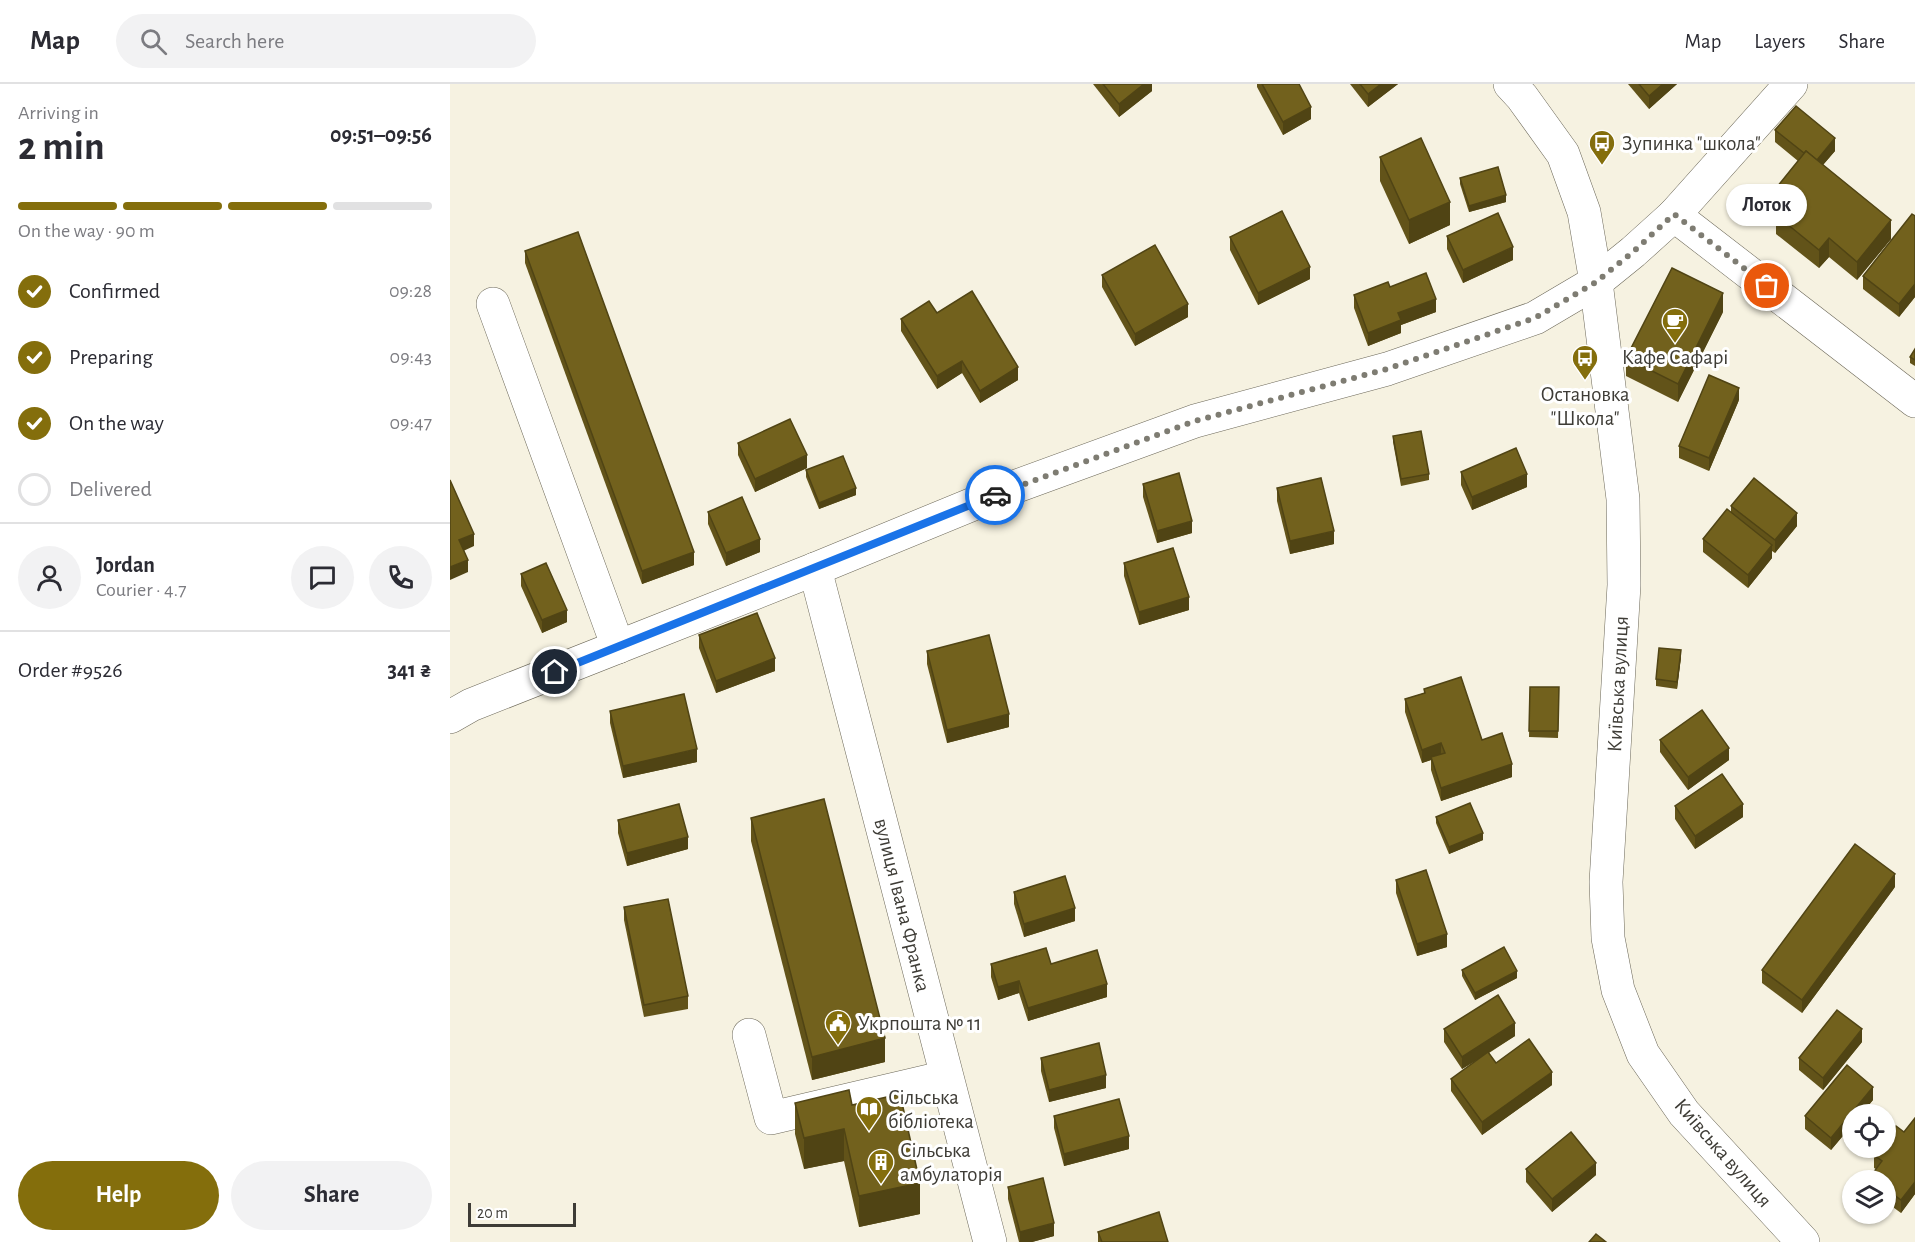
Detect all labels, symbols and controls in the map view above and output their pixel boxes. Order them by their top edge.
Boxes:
search box [116,14,536,68]
icon: search [137,25,170,58]
text: Map [30,27,80,55]
text: Search here [185,30,284,52]
text: Map [1685,31,1721,52]
text: Layers [1754,31,1805,52]
text: Share [1838,31,1885,52]
text: Arriving in [18,103,99,123]
text: 09:51–09:56 [330,124,432,146]
text: 2 min [18,128,105,167]
bus stop icon: Зупинка "школа" [1587,128,1617,166]
place label: Зупинка "школа" [1622,133,1761,154]
callout: Лоток [1726,184,1808,226]
text: Лоток [1742,195,1791,215]
text: On the way · 90 m [18,221,155,241]
pin [1741,260,1792,311]
icon: bag [1750,269,1783,302]
icon: check [18,275,51,308]
text: Confirmed [69,280,160,302]
text: 09:28 [389,281,432,301]
cafe icon: Кафе Сафарі [1660,306,1690,344]
icon: check [18,341,51,374]
bus stop icon: Остановка "Школа" [1570,343,1600,381]
text: Preparing [69,346,153,368]
text: 09:43 [390,347,432,367]
place label: Кафе Сафарі [1622,347,1728,368]
place label: Остановка "Школа" [1540,384,1630,429]
icon: check [18,407,51,440]
text: On the way [69,412,164,434]
text: 09:47 [390,413,432,433]
courier [965,465,1025,525]
text: Delivered [69,478,152,500]
icon: car [979,479,1012,512]
button: person [18,546,81,609]
button: chat [291,546,354,609]
button: phone [369,546,432,609]
text: Jordan [96,554,155,576]
text: Courier · 4.7 [96,580,187,600]
street label: Київська вулиця [1604,615,1632,753]
pin [529,646,580,697]
icon: home [538,655,571,688]
text: Order #9526 [18,659,123,681]
text: 341 ₴ [388,659,432,681]
street label: вулиця Івана Франка [870,816,934,994]
public building icon: Укрпошта № 11 [823,1008,853,1046]
place label: Укрпошта № 11 [858,1013,981,1034]
place label: Сільська бібліотека [888,1087,974,1132]
library icon: Сільська бібліотека [854,1094,884,1132]
street label: Київська вулиця [1670,1095,1776,1211]
map controls [1842,1104,1896,1224]
button: locate [1842,1104,1896,1158]
place label: Сільська амбулаторія [900,1140,1003,1185]
building icon: Сільська амбулаторія [866,1147,896,1185]
button: Help [18,1161,219,1230]
button: Share [231,1161,432,1230]
button: layers [1842,1170,1896,1224]
scale bar [468,1200,576,1228]
text: 20 m [477,1205,508,1221]

